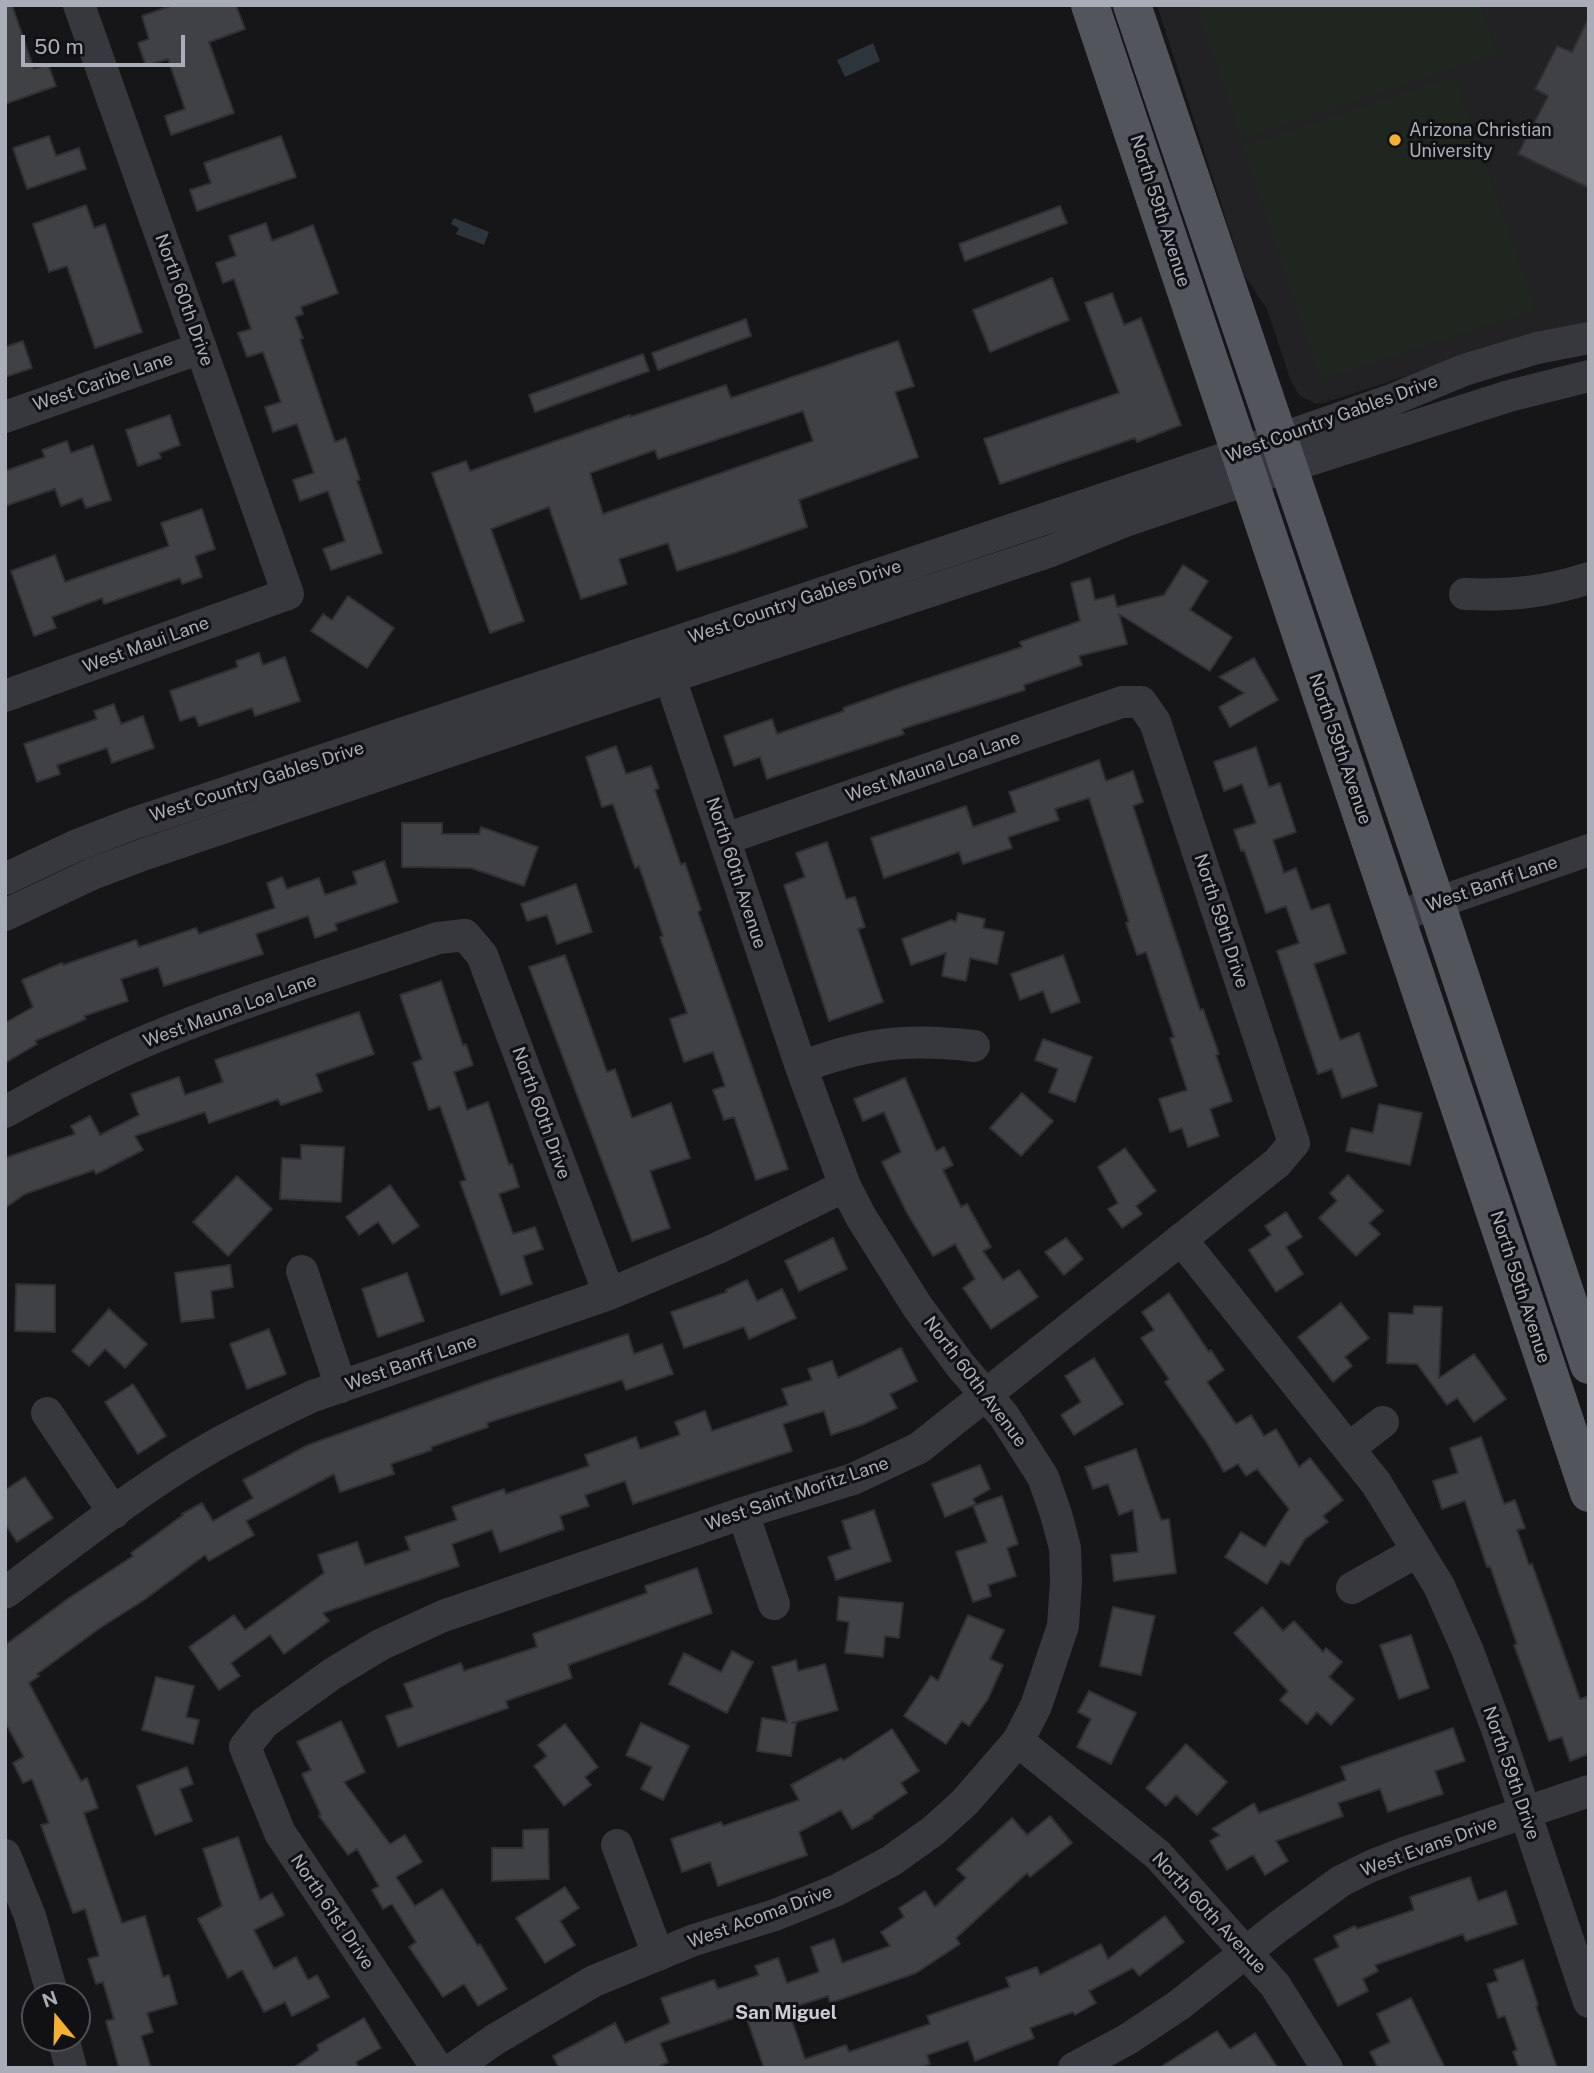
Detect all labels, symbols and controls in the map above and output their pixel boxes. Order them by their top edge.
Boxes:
scale bar [24,21,189,65]
text: 50 m [34,34,84,59]
place label: Arizona Christian University [1409,119,1552,162]
street label: North 59th Avenue [1125,132,1195,290]
marker: Arizona Christian University [1387,132,1403,148]
street label: North 60th Drive [150,231,218,369]
street label: West Caribe Lane [30,348,176,416]
street label: West Country Gables Drive [1223,371,1441,467]
street label: West Country Gables Drive [686,555,904,649]
street label: West Maui Lane [80,612,212,678]
street label: North 59th Avenue [1304,671,1376,827]
street label: West Mauna Loa Lane [843,727,1023,807]
street label: West Country Gables Drive [147,737,367,827]
street label: North 60th Avenue [701,795,771,951]
street label: North 59th Drive [1189,851,1253,991]
street label: West Banff Lane [1423,851,1561,917]
street label: West Mauna Loa Lane [140,970,320,1052]
street label: North 60th Drive [507,1044,575,1182]
street label: North 59th Avenue [1485,1208,1555,1366]
street label: North 60th Avenue [919,1312,1031,1452]
street label: West Banff Lane [342,1330,480,1396]
street label: West Saint Moritz Lane [702,1452,892,1536]
street label: North 59th Drive [1478,1703,1544,1843]
street label: West Evans Drive [1358,1812,1500,1882]
street label: North 60th Avenue [1147,1848,1271,1978]
street label: North 61st Drive [286,1850,378,1974]
street label: West Acoma Drive [685,1881,835,1953]
north arrow [21,1982,91,2052]
text: N [39,1986,60,2012]
district label: San Miguel [735,2002,837,2024]

